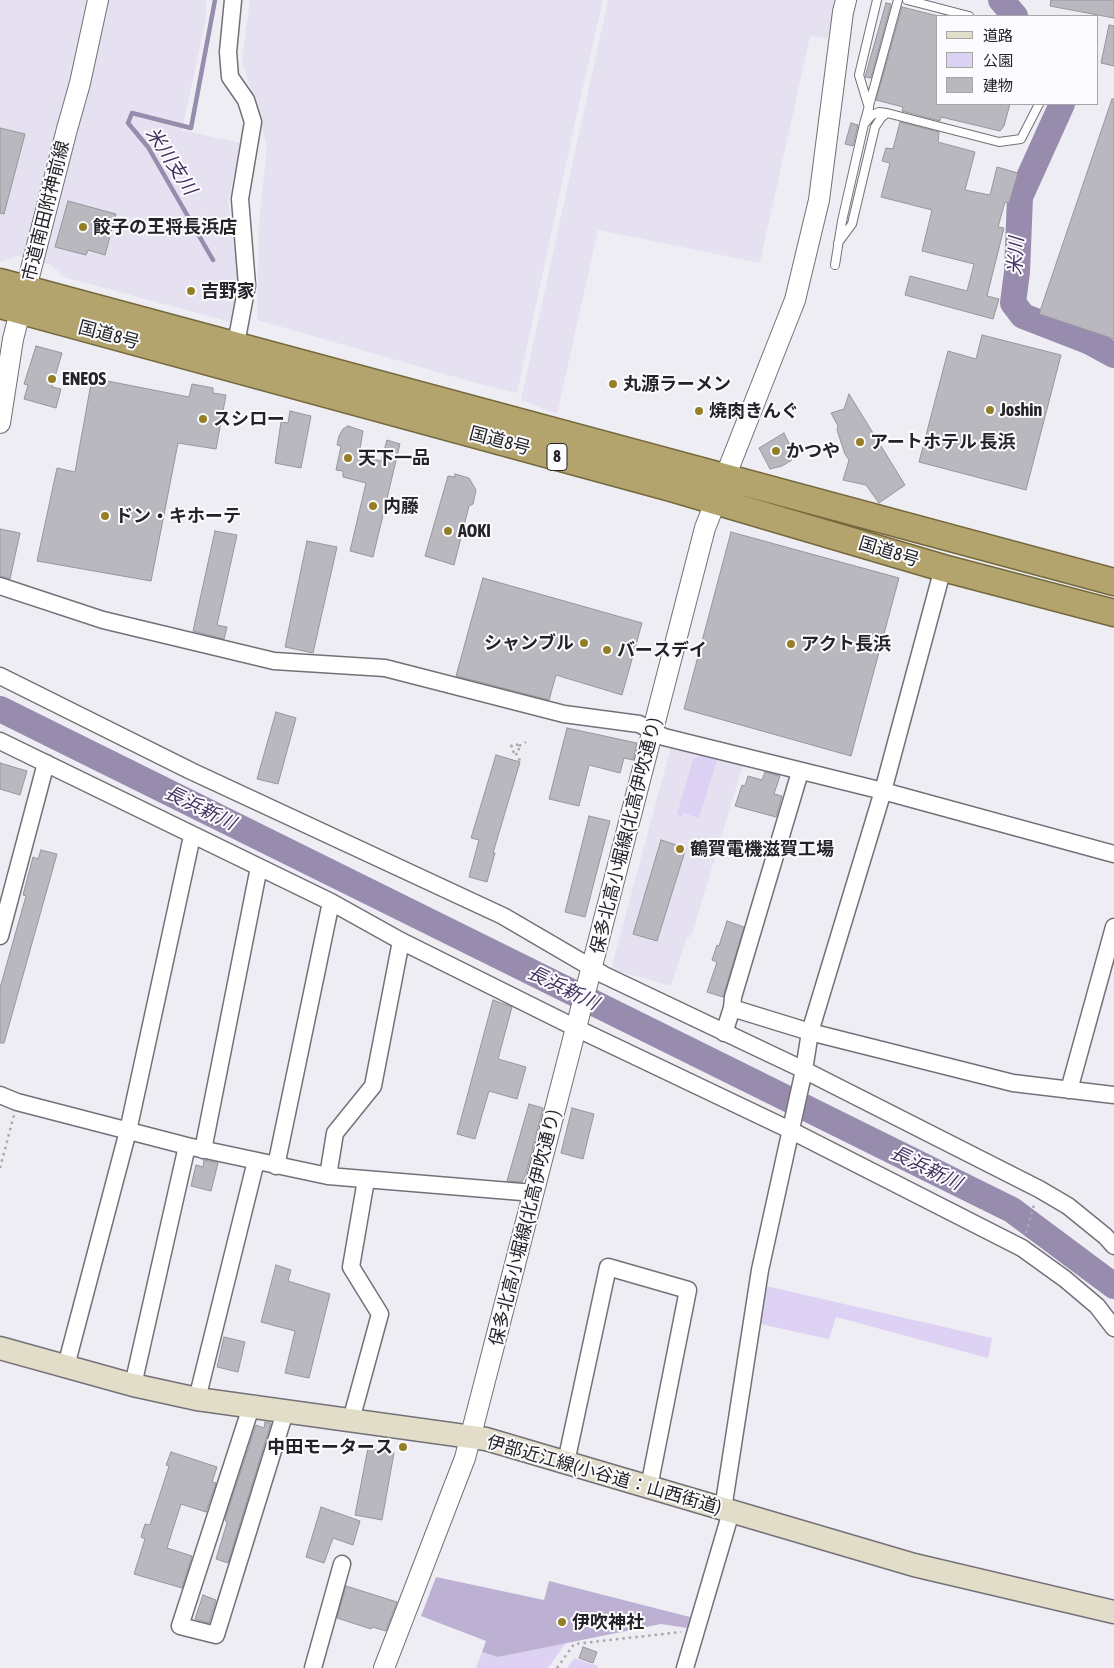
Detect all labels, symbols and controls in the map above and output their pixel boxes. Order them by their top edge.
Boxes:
legend [936,15,1099,105]
text: 道路 [983,27,1013,44]
text: 公園 [983,52,1013,69]
text: 建物 [983,77,1013,94]
water label: 米川支川 [141,123,201,199]
street label: 市道南田附神前線 [18,139,74,283]
place label: 餃子の王将長浜店 [93,216,237,238]
marker: 餃子の王将長浜店 [77,221,89,233]
water label: 米川 [1004,236,1028,276]
place label: 吉野家 [201,280,255,302]
marker: 吉野家 [185,285,197,297]
street label: 国道8号 [76,316,142,354]
place label: ENEOS [62,368,106,390]
marker: ENEOS [46,373,58,385]
place label: 丸源ラーメン [623,373,731,395]
marker: 丸源ラーメン [607,378,619,390]
place label: Joshin [1000,399,1042,421]
place label: 焼肉きんぐ [709,400,799,422]
marker: Joshin [984,404,996,416]
marker: 焼肉きんぐ [693,405,705,417]
place label: スシロー [213,408,285,430]
marker: スシロー [197,413,209,425]
street label: 国道8号 [467,422,533,460]
place label: アートホテル 長浜 [870,431,1015,453]
marker: アートホテル 長浜 [854,436,866,448]
place label: かつや [786,440,840,462]
road number: 8 [547,444,567,471]
marker: かつや [770,445,782,457]
place label: 天下一品 [358,447,430,469]
marker: 天下一品 [342,452,354,464]
place label: 内藤 [383,495,419,517]
marker: 内藤 [367,500,379,512]
place label: ドン・キホーテ [115,505,241,527]
marker: ドン・キホーテ [99,510,111,522]
place label: AOKI [458,520,491,542]
marker: AOKI [442,525,454,537]
street label: 国道8号 [856,533,922,571]
place label: シャンブル [484,632,574,654]
place label: アクト長浜 [801,633,891,655]
marker: シャンブル [578,637,590,649]
marker: アクト長浜 [785,638,797,650]
place label: バースデイ [617,639,707,661]
marker: バースデイ [601,644,613,656]
street label: 保多北高小堀線(北高伊吹通り) [586,716,666,956]
water label: 長浜新川 [161,781,239,835]
place label: 鶴賀電機滋賀工場 [690,838,834,860]
marker: 鶴賀電機滋賀工場 [674,843,686,855]
water label: 長浜新川 [524,961,602,1015]
street label: 保多北高小堀線(北高伊吹通り) [485,1108,565,1348]
water label: 長浜新川 [887,1141,965,1195]
street label: 伊部近江線(小谷道：山西街道) [484,1431,724,1519]
place label: 中田モータース [267,1436,393,1458]
marker: 中田モータース [397,1441,409,1453]
place label: 伊吹神社 [572,1611,644,1633]
marker: 伊吹神社 [556,1616,568,1628]

